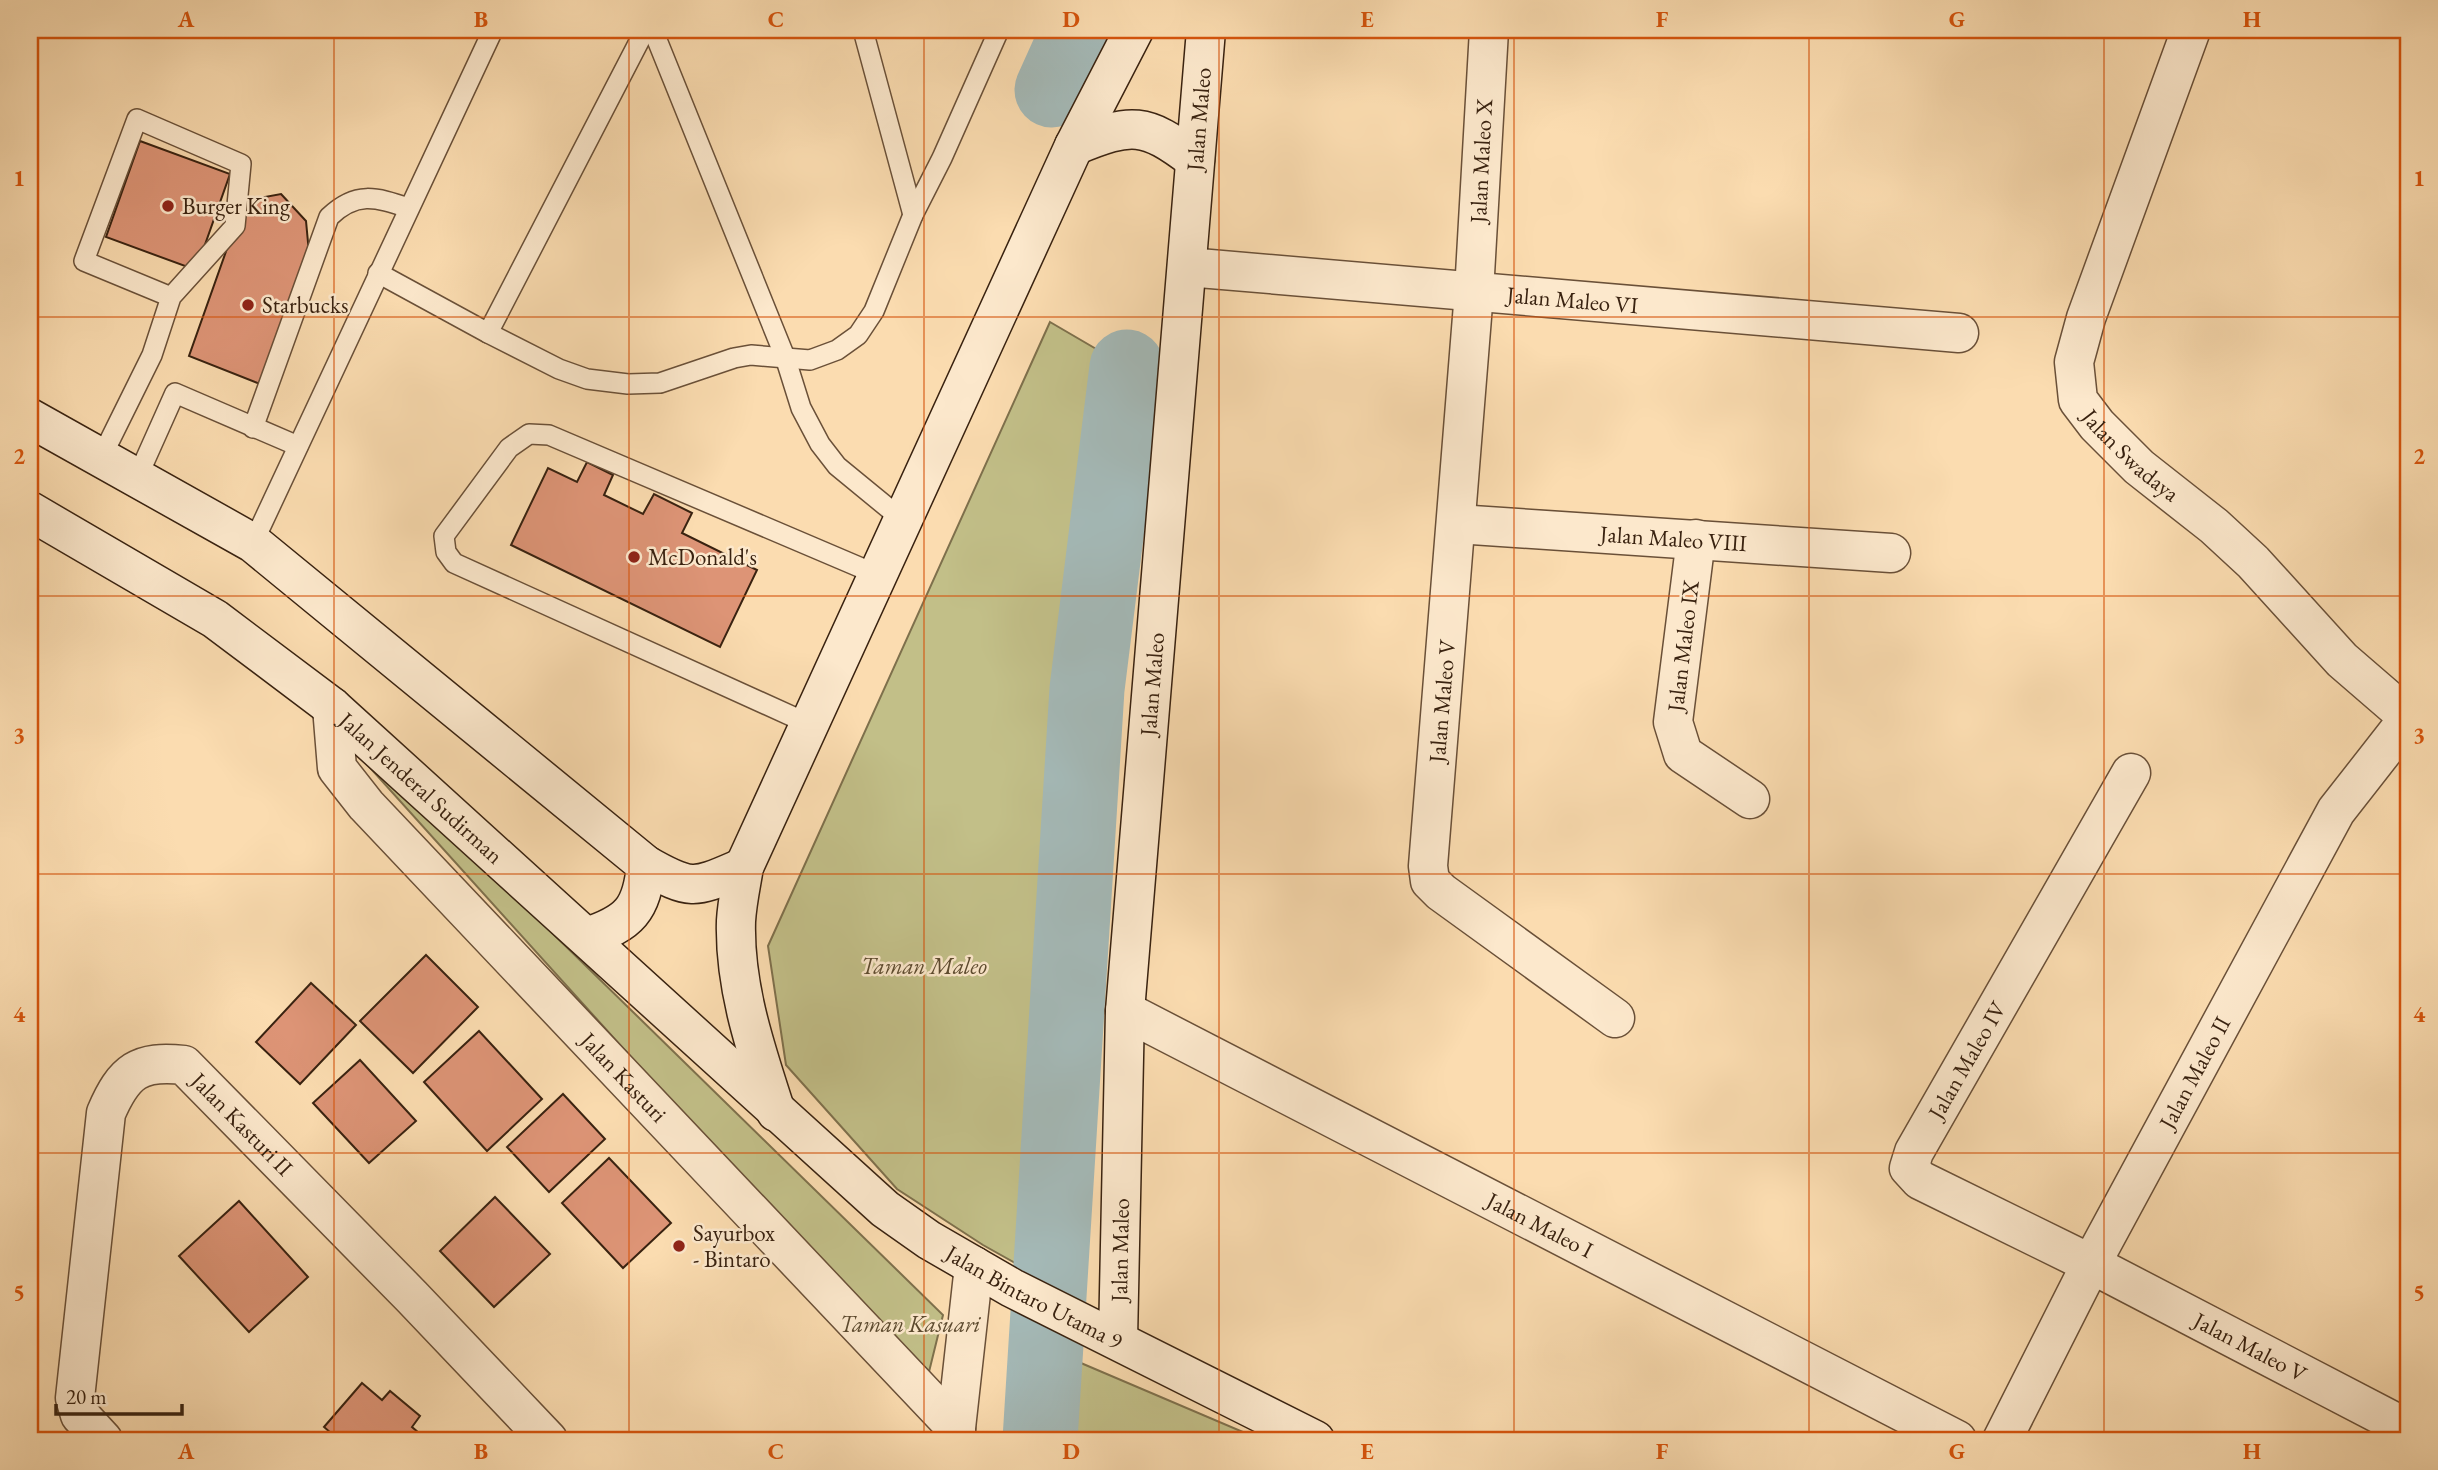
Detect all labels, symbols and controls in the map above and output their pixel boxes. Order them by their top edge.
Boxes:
text: A [177,4,195,34]
text: B [474,4,488,34]
text: C [768,4,784,34]
text: D [1062,4,1080,34]
text: E [1360,4,1374,34]
text: F [1656,4,1669,34]
text: G [1949,4,1965,34]
text: H [2243,4,2261,34]
street label: Jalan Maleo [1179,66,1218,174]
street label: Jalan Maleo X [1463,97,1499,226]
text: 1 [13,163,25,193]
text: 1 [2413,163,2425,193]
place label: Burger King [182,191,291,221]
marker: Burger King [160,198,176,214]
street label: Jalan Maleo VI [1504,279,1640,321]
place label: Starbucks [262,290,348,320]
marker: Starbucks [240,297,256,313]
street label: Jalan Swadaya [2074,401,2186,509]
text: 2 [13,441,25,471]
text: 2 [2413,441,2425,471]
street label: Jalan Maleo VIII [1597,518,1748,558]
place label: McDonald's [648,542,757,572]
marker: McDonald's [626,549,642,565]
street label: Jalan Maleo IX [1660,578,1706,715]
street label: Jalan Maleo [1133,631,1171,739]
street label: Jalan Maleo V [1421,638,1462,766]
street label: Jalan Jenderal Sudirman [331,704,510,870]
text: 3 [13,720,25,750]
text: 3 [2413,720,2425,750]
park label: Taman Maleo [861,951,987,981]
street label: Jalan Maleo IV [1920,995,2013,1126]
text: 4 [13,999,26,1029]
text: 4 [2413,999,2426,1029]
street label: Jalan Maleo II [2151,1011,2237,1136]
street label: Jalan Kasturi [572,1024,674,1129]
street label: Jalan Kasturi II [183,1064,300,1182]
street label: Jalan Maleo I [1480,1184,1599,1265]
street label: Jalan Maleo [1104,1198,1136,1304]
place label: Sayurbox - Bintaro [693,1218,775,1274]
street label: Jalan Bintaro Utama 9 [939,1237,1128,1356]
marker: Sayurbox - Bintaro [671,1238,687,1254]
text: 5 [13,1277,25,1307]
text: 5 [2413,1277,2425,1307]
street label: Jalan Maleo V [2187,1304,2313,1389]
park label: Taman Kasuari [840,1309,982,1339]
scale bar [56,1372,182,1416]
text: 20 m [66,1383,107,1410]
text: A [177,1436,195,1466]
text: B [474,1436,488,1466]
text: C [768,1436,784,1466]
text: D [1062,1436,1080,1466]
text: E [1360,1436,1374,1466]
text: F [1656,1436,1669,1466]
text: G [1949,1436,1965,1466]
text: H [2243,1436,2261,1466]

